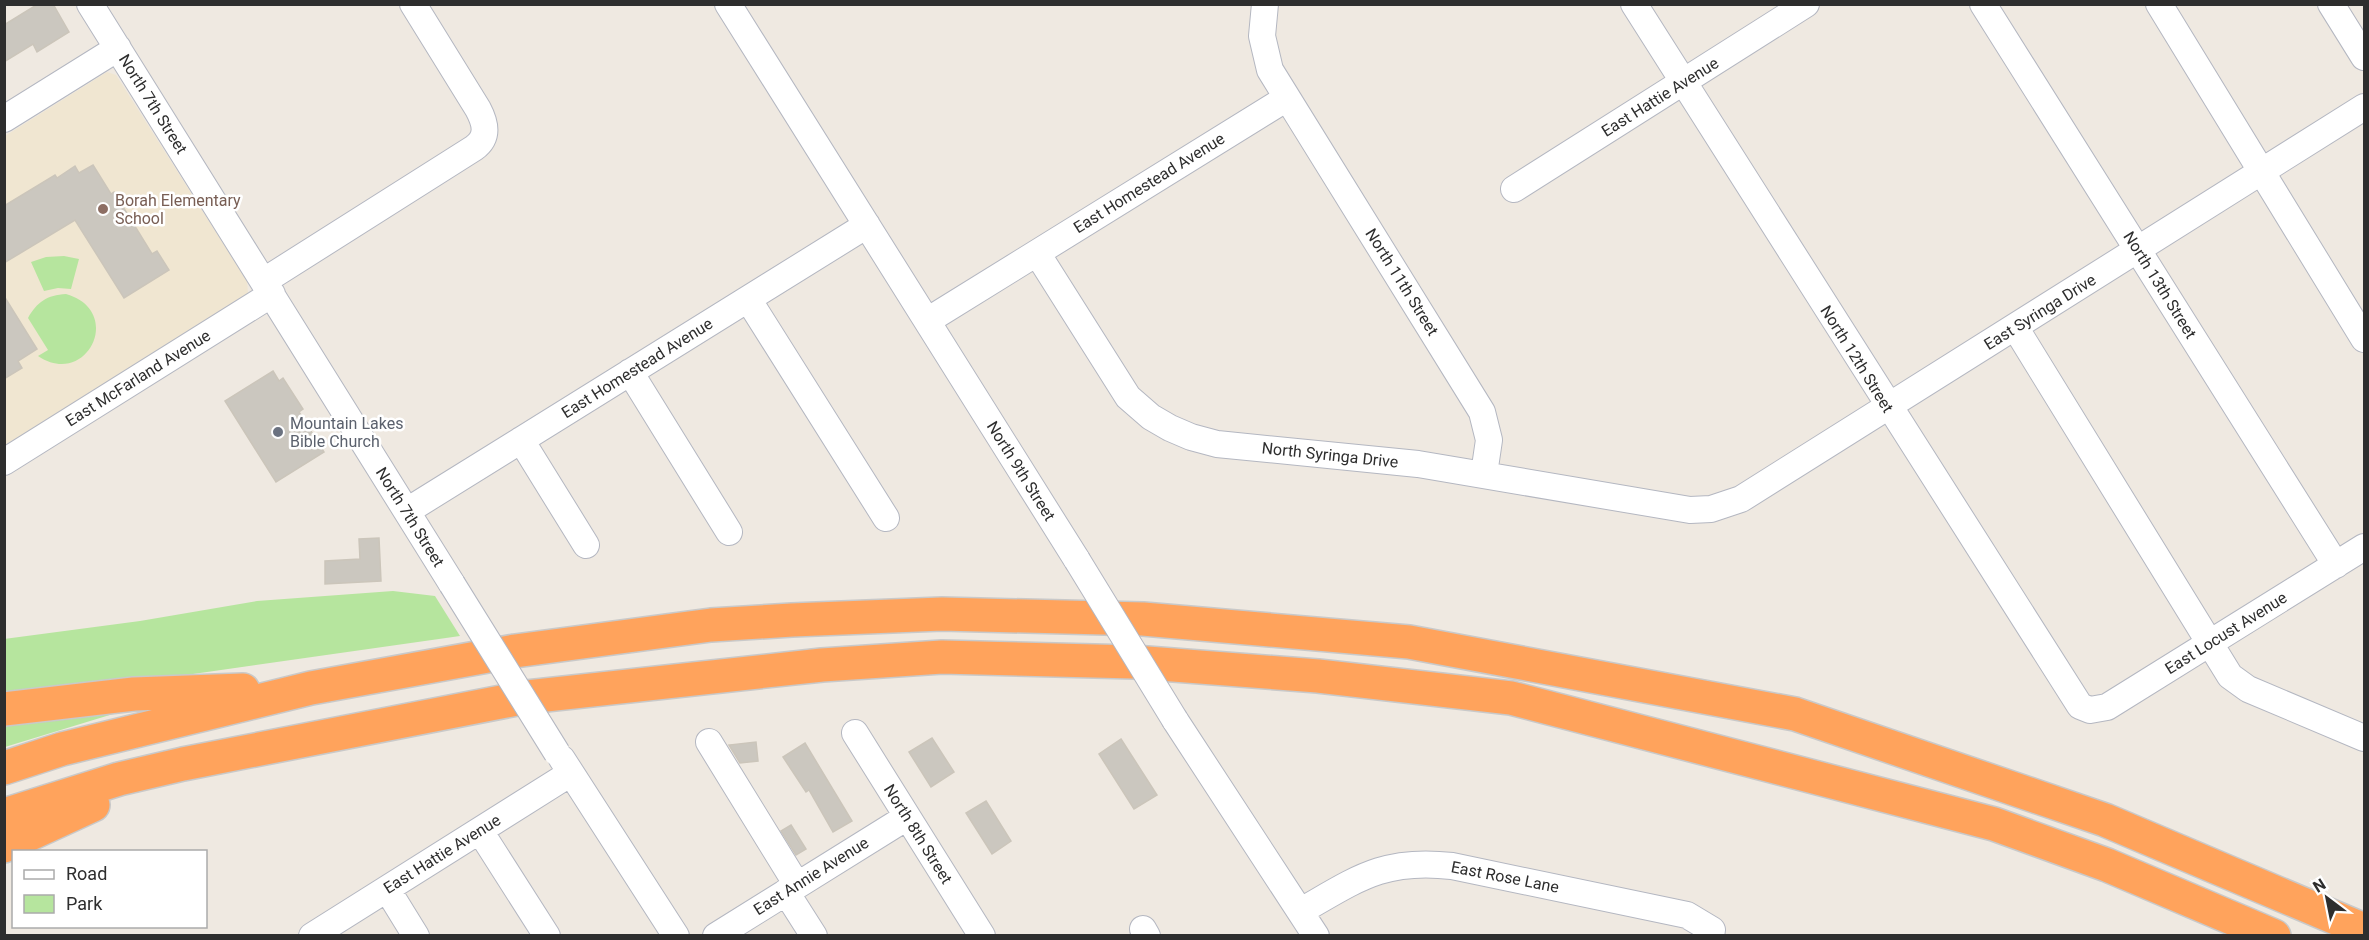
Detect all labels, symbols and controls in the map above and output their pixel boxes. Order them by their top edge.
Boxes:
street label: North 7th Street [115,51,191,157]
street label: East Hattie Avenue [1598,53,1722,141]
street label: East Homestead Avenue [1070,129,1228,237]
place label: Borah Elementary School [115,191,241,228]
marker: Borah Elementary School [96,202,110,216]
street label: North 11th Street [1361,225,1443,339]
street label: North 13th Street [2119,228,2201,342]
street label: East Syringa Drive [1981,270,2099,354]
street label: North 12th Street [1816,302,1898,416]
street label: East Homestead Avenue [558,314,716,422]
street label: East McFarland Avenue [62,326,214,430]
place label: Mountain Lakes Bible Church [290,414,403,451]
street label: North 9th Street [983,418,1059,524]
marker: Mountain Lakes Bible Church [271,425,285,439]
street label: North Syringa Drive [1261,438,1399,472]
street label: North 7th Street [372,464,448,570]
street label: East Locust Avenue [2162,588,2290,678]
street label: North 8th Street [880,781,956,887]
street label: East Hattie Avenue [380,810,504,898]
street label: East Annie Avenue [750,833,872,919]
legend [12,850,207,928]
street label: East Rose Lane [1449,857,1561,897]
text: Road [66,863,107,884]
north arrow [2297,868,2357,928]
text: N [2309,875,2329,897]
text: Park [66,893,103,914]

